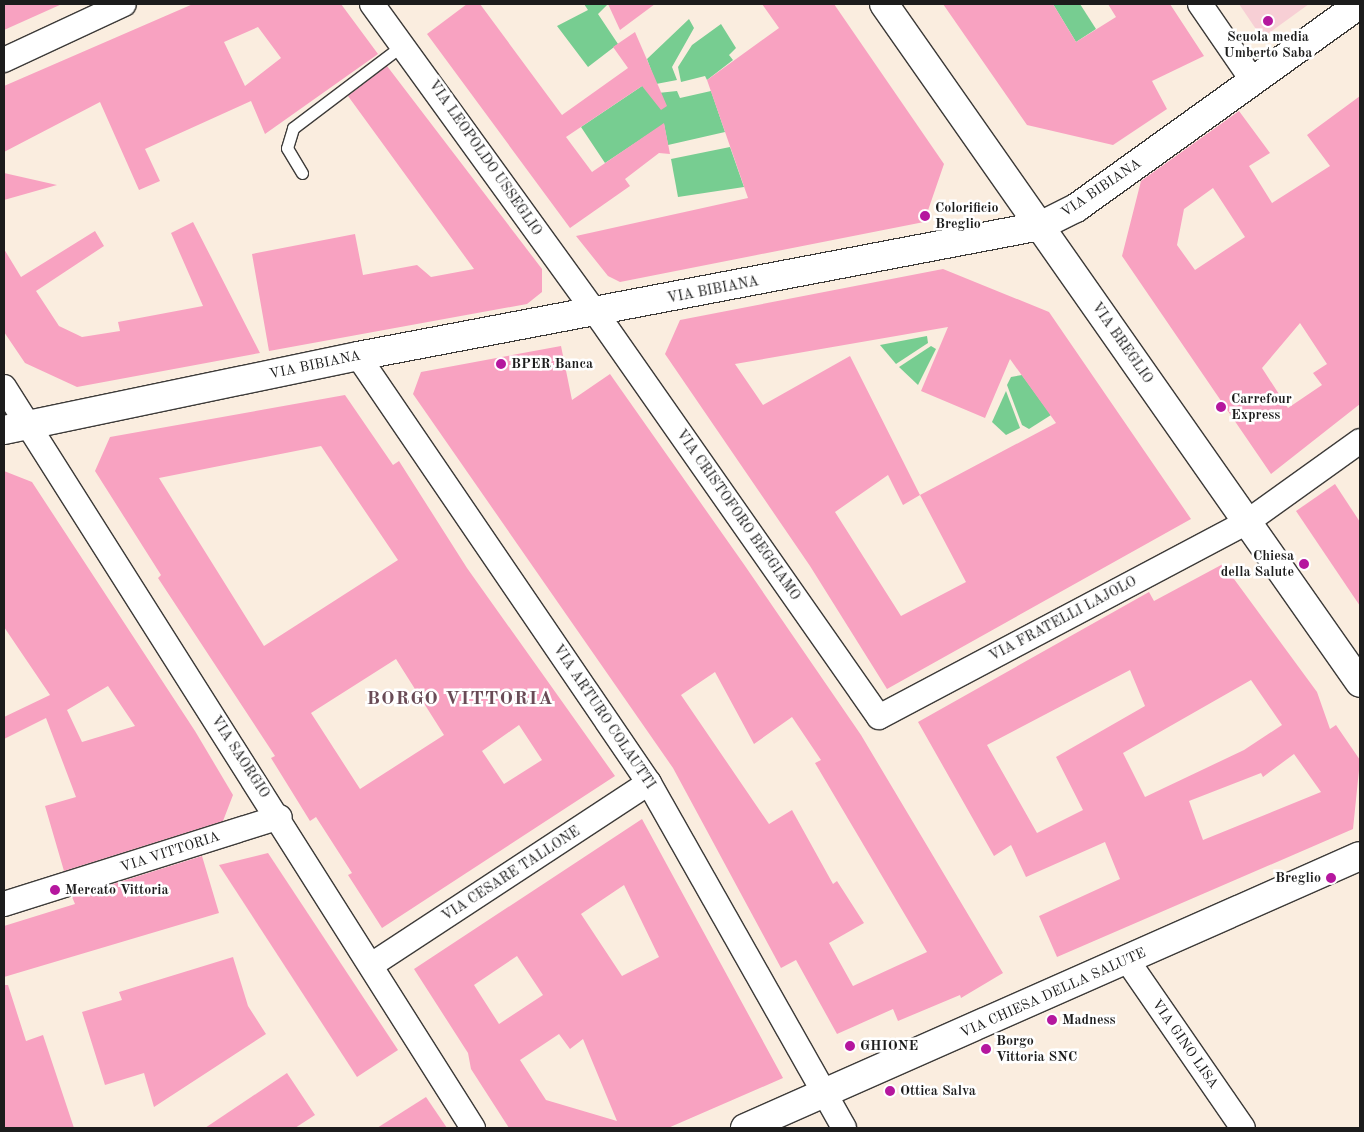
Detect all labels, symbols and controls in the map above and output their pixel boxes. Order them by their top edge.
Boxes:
marker: Scuola media Umberto Saba [1262,15,1274,27]
place label: Scuola media Umberto Saba [1224,29,1312,62]
street label: VIA LEOPOLDO USSEGLIO [425,77,545,239]
street label: VIA BIBIANA [1058,155,1144,221]
place label: Colorificio Breglio [935,200,999,232]
marker: Colorificio Breglio [919,210,931,222]
street label: VIA BIBIANA [666,273,760,307]
street label: VIA BREGLIO [1088,299,1156,387]
street label: VIA BIBIANA [268,347,362,383]
place label: BPER Banca [511,356,593,372]
marker: BPER Banca [495,358,507,370]
place label: Carrefour Express [1231,391,1292,424]
marker: Carrefour Express [1215,401,1227,413]
street label: VIA CRISTOFORO BEGGIAMO [672,426,804,604]
place label: Chiesa della Salute [1221,548,1294,580]
marker: Chiesa della Salute [1298,558,1310,570]
street label: VIA FRATELLI LAJOLO [986,573,1140,665]
street label: VIA ARTURO COLAUTTI [549,641,659,793]
district label: BORGO VITTORIA [365,689,555,711]
street label: VIA SAORGIO [207,713,273,801]
street label: VIA CESARE TALLONE [439,823,583,925]
street label: VIA VITTORIA [118,828,222,876]
place label: Breglio [1275,870,1321,886]
marker: Breglio [1325,872,1337,884]
place label: Mercato Vittoria [65,882,169,898]
marker: Mercato Vittoria [49,884,61,896]
street label: VIA CHIESA DELLA SALUTE [957,944,1149,1042]
street label: VIA GINO LISA [1148,996,1222,1092]
place label: Madness [1062,1012,1116,1028]
marker: Madness [1046,1014,1058,1026]
place label: Borgo Vittoria SNC [996,1033,1077,1066]
place label: GHIONE [860,1038,918,1054]
marker: GHIONE [844,1040,856,1052]
marker: Borgo Vittoria SNC [980,1043,992,1055]
place label: Ottica Salva [900,1083,976,1099]
marker: Ottica Salva [884,1085,896,1097]

